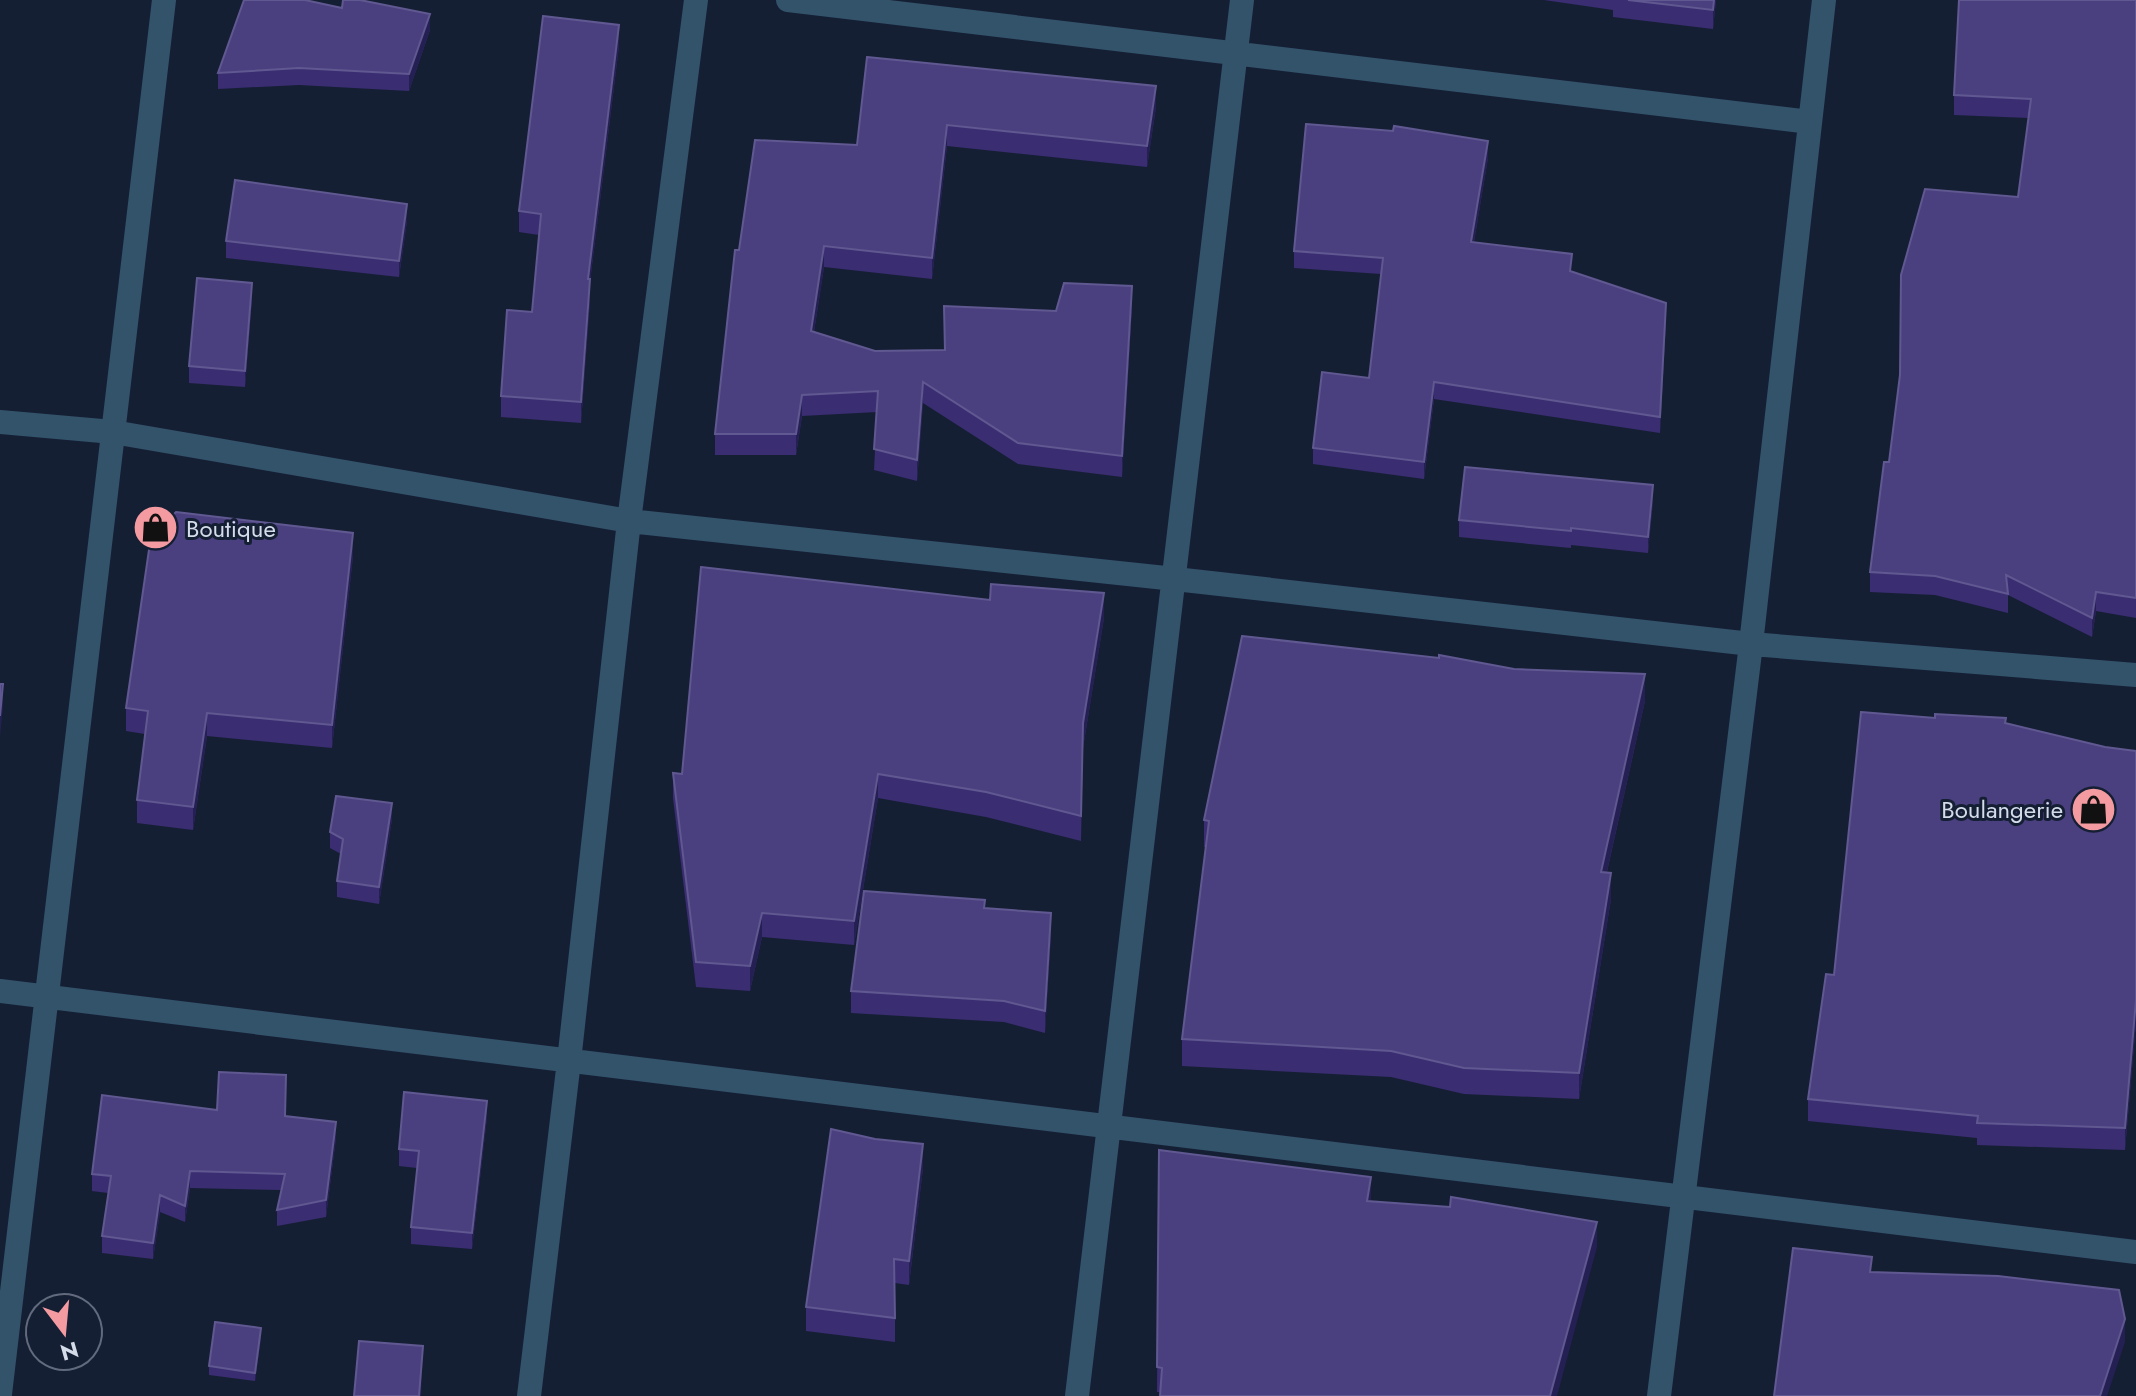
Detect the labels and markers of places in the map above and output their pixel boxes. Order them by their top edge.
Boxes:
shop icon: Boutique [131,504,179,552]
place label: Boutique [186,511,276,546]
shop icon: Boulangerie [2070,785,2118,833]
place label: Boulangerie [1941,792,2063,827]

